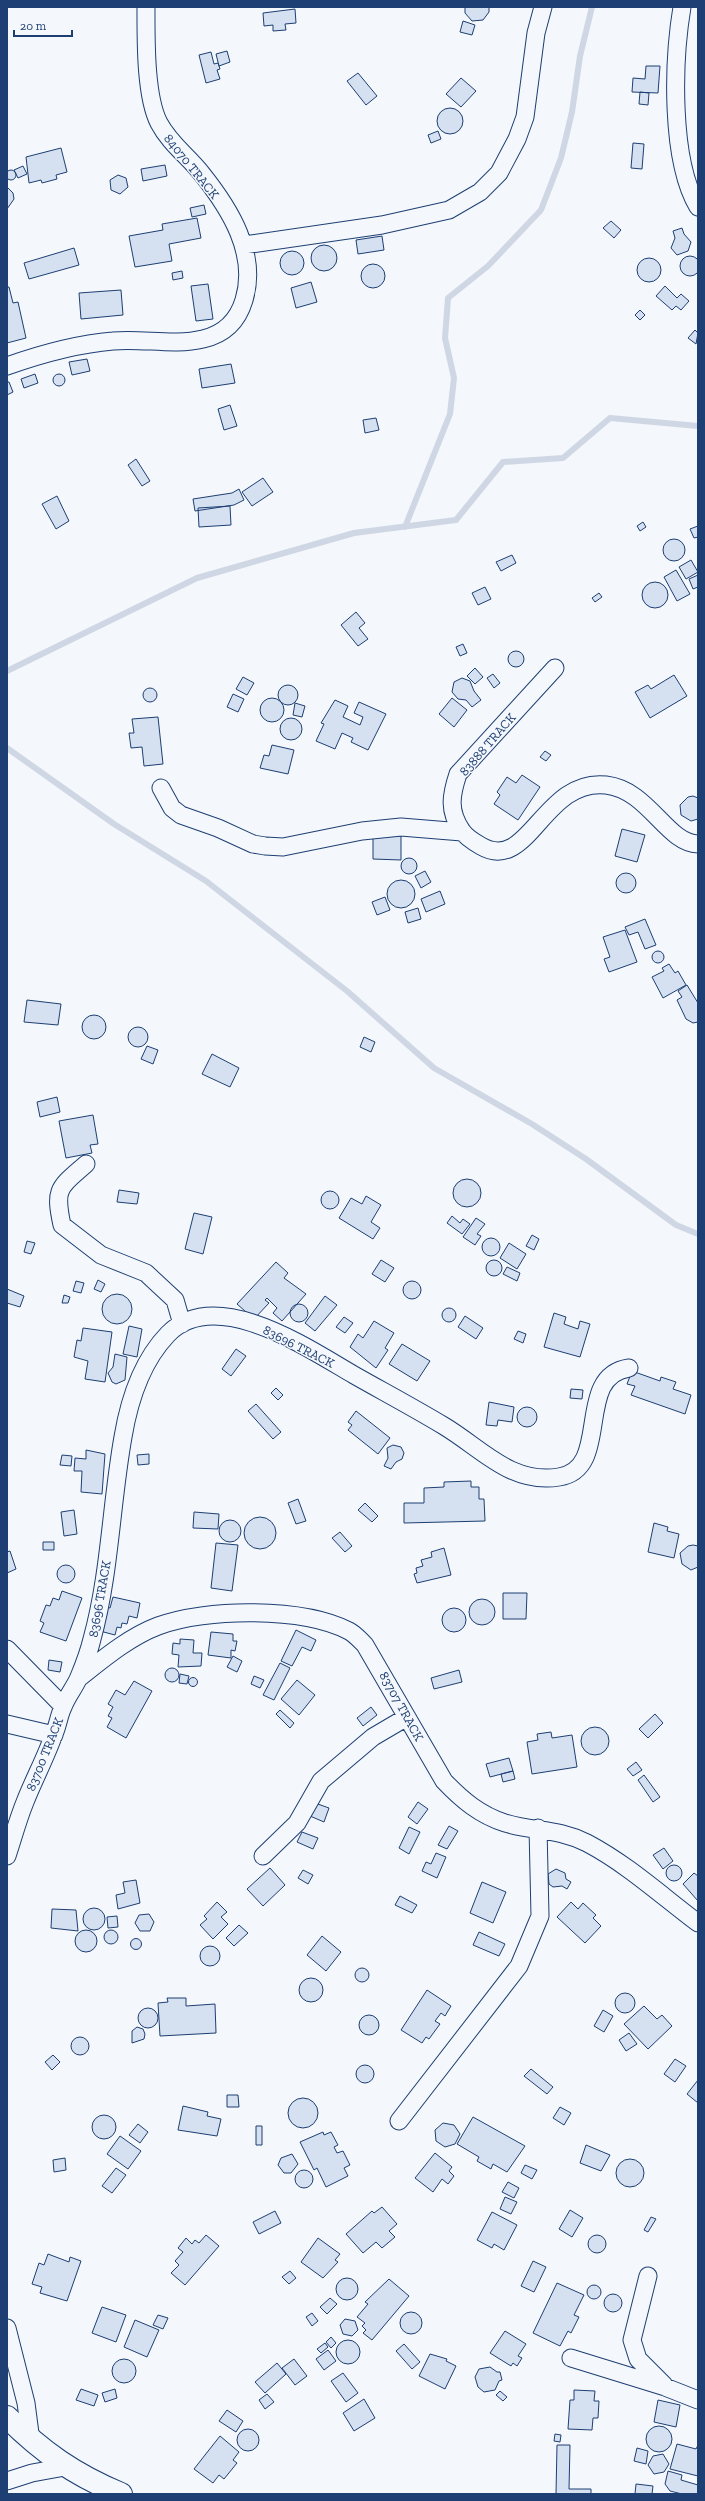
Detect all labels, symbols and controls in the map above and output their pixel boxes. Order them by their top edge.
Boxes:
scale bar [14,12,72,38]
text: 20 m [20,19,47,33]
street label: 84070 TRACK [161,131,223,202]
street label: 83888 TRACK [456,709,519,779]
street label: 83696 TRACK [261,1322,337,1371]
street label: 83696 TRACK [85,1559,114,1639]
street label: 83707 TRACK [376,1669,427,1744]
street label: 83700 TRACK [23,1715,66,1793]

